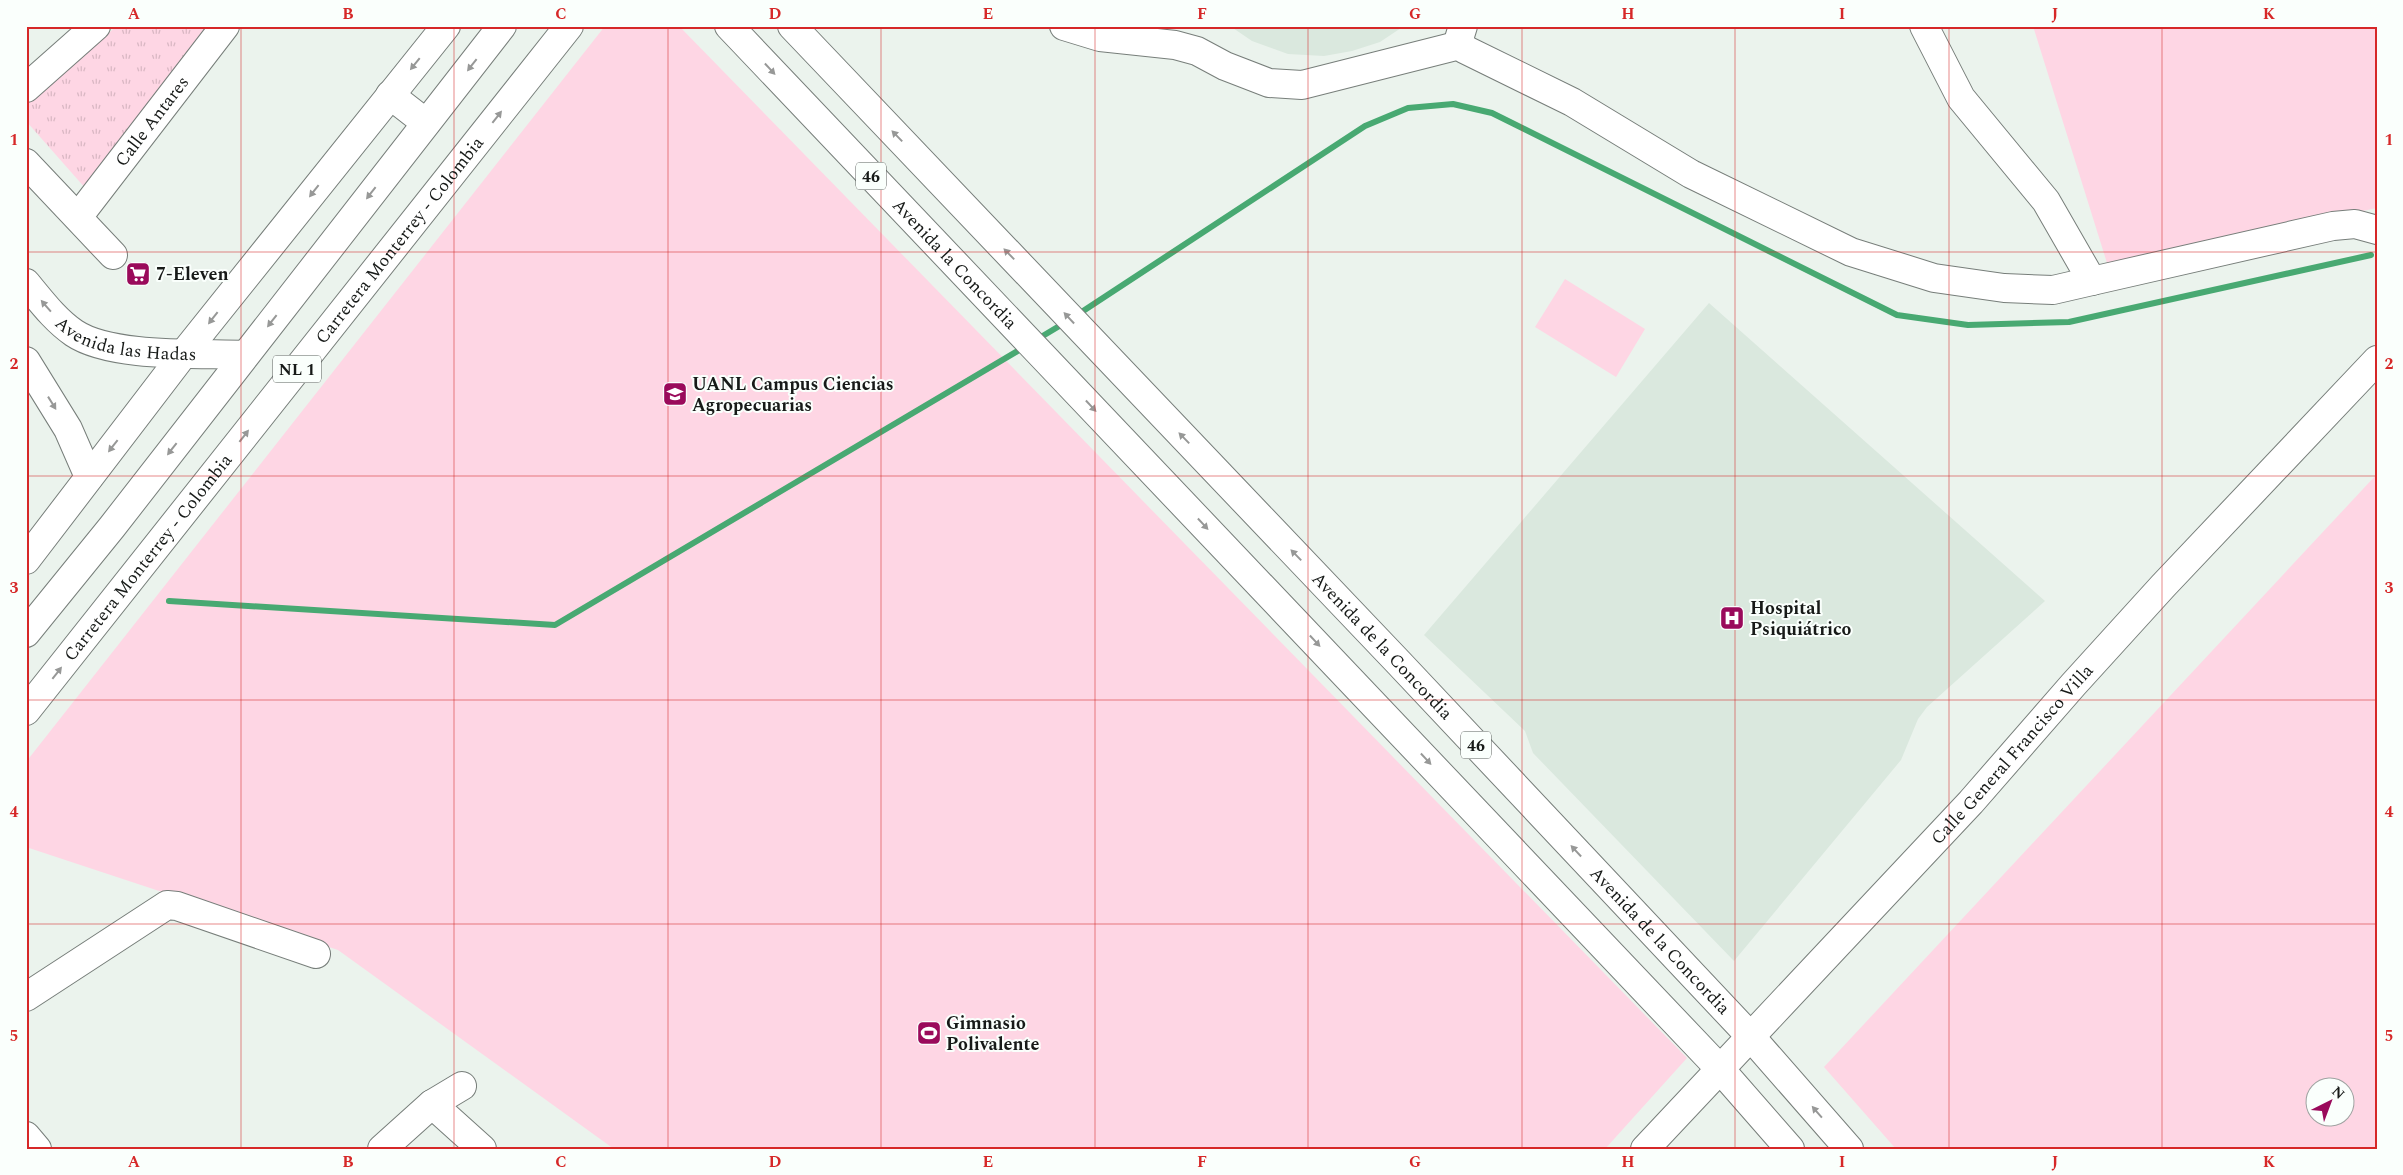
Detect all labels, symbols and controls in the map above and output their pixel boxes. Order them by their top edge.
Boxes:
text: A [128,2,141,26]
text: B [342,2,354,26]
text: C [555,2,567,26]
text: D [769,2,782,26]
text: E [983,2,993,26]
text: F [1197,2,1207,26]
text: G [1409,2,1421,26]
text: H [1621,2,1635,26]
text: I [1839,2,1845,26]
text: J [2052,2,2059,26]
text: K [2263,2,2276,26]
one-way arrow [410,57,421,70]
one-way arrow [466,58,477,71]
one-way arrow [763,62,775,74]
street label: Calle Antares [108,70,196,173]
one-way arrow [492,110,503,123]
text: 1 [10,128,18,152]
text: 1 [2385,128,2393,152]
street label: Carretera Monterrey - Colombia [309,131,491,350]
one-way arrow [891,131,903,143]
road number: 46 [856,162,886,190]
one-way arrow [308,184,319,197]
one-way arrow [366,186,377,199]
street label: Avenida la Concordia [886,193,1024,336]
one-way arrow [1003,248,1015,260]
supermarket icon: 7-Eleven [125,261,151,287]
place label: 7-Eleven [156,261,229,288]
one-way arrow [40,300,51,313]
street label: Avenida las Hadas [49,310,197,368]
one-way arrow [207,311,218,324]
one-way arrow [1063,312,1075,324]
one-way arrow [266,314,277,327]
text: 2 [10,352,19,376]
text: 2 [2385,352,2394,376]
road number: NL 1 [273,356,321,382]
place label: UANL Campus Ciencias Agropecuarias [692,371,894,419]
school or university icon: UANL Campus Ciencias Agropecuarias [662,381,688,407]
one-way arrow [47,396,56,409]
one-way arrow [1085,399,1097,411]
one-way arrow [239,430,250,443]
one-way arrow [1178,432,1190,444]
one-way arrow [108,439,118,453]
one-way arrow [166,442,177,455]
street label: Carretera Monterrey - Colombia [57,448,239,667]
one-way arrow [1197,517,1209,529]
one-way arrow [1290,550,1302,562]
street label: Avenida de la Concordia [1305,566,1459,726]
text: 3 [10,576,19,600]
text: 3 [2385,576,2394,600]
place label: Hospital Psiquiátrico [1750,595,1852,643]
hospital icon: Hospital Psiquiátrico [1719,605,1745,631]
one-way arrow [1309,635,1321,647]
street label: Calle General Francisco Villa [1925,658,2100,851]
one-way arrow [51,667,62,680]
road number: 46 [1461,732,1491,758]
one-way arrow [1420,753,1432,765]
text: 4 [10,800,19,824]
text: 4 [2385,800,2394,824]
one-way arrow [1570,846,1582,858]
street label: Avenida de la Concordia [1583,861,1737,1021]
place label: Gimnasio Polivalente [946,1010,1039,1058]
sports icon: Gimnasio Polivalente [916,1020,942,1046]
text: 5 [10,1024,18,1048]
text: 5 [2385,1024,2393,1048]
north arrow [2306,1078,2356,1128]
text: N [2327,1081,2350,1104]
one-way arrow [1811,1106,1822,1119]
text: A [128,1150,141,1174]
text: B [342,1150,354,1174]
text: C [555,1150,567,1174]
text: D [769,1150,782,1174]
text: E [983,1150,993,1174]
text: F [1197,1150,1207,1174]
text: G [1409,1150,1421,1174]
text: H [1621,1150,1635,1174]
text: I [1839,1150,1845,1174]
text: J [2052,1150,2059,1174]
text: K [2263,1150,2276,1174]

